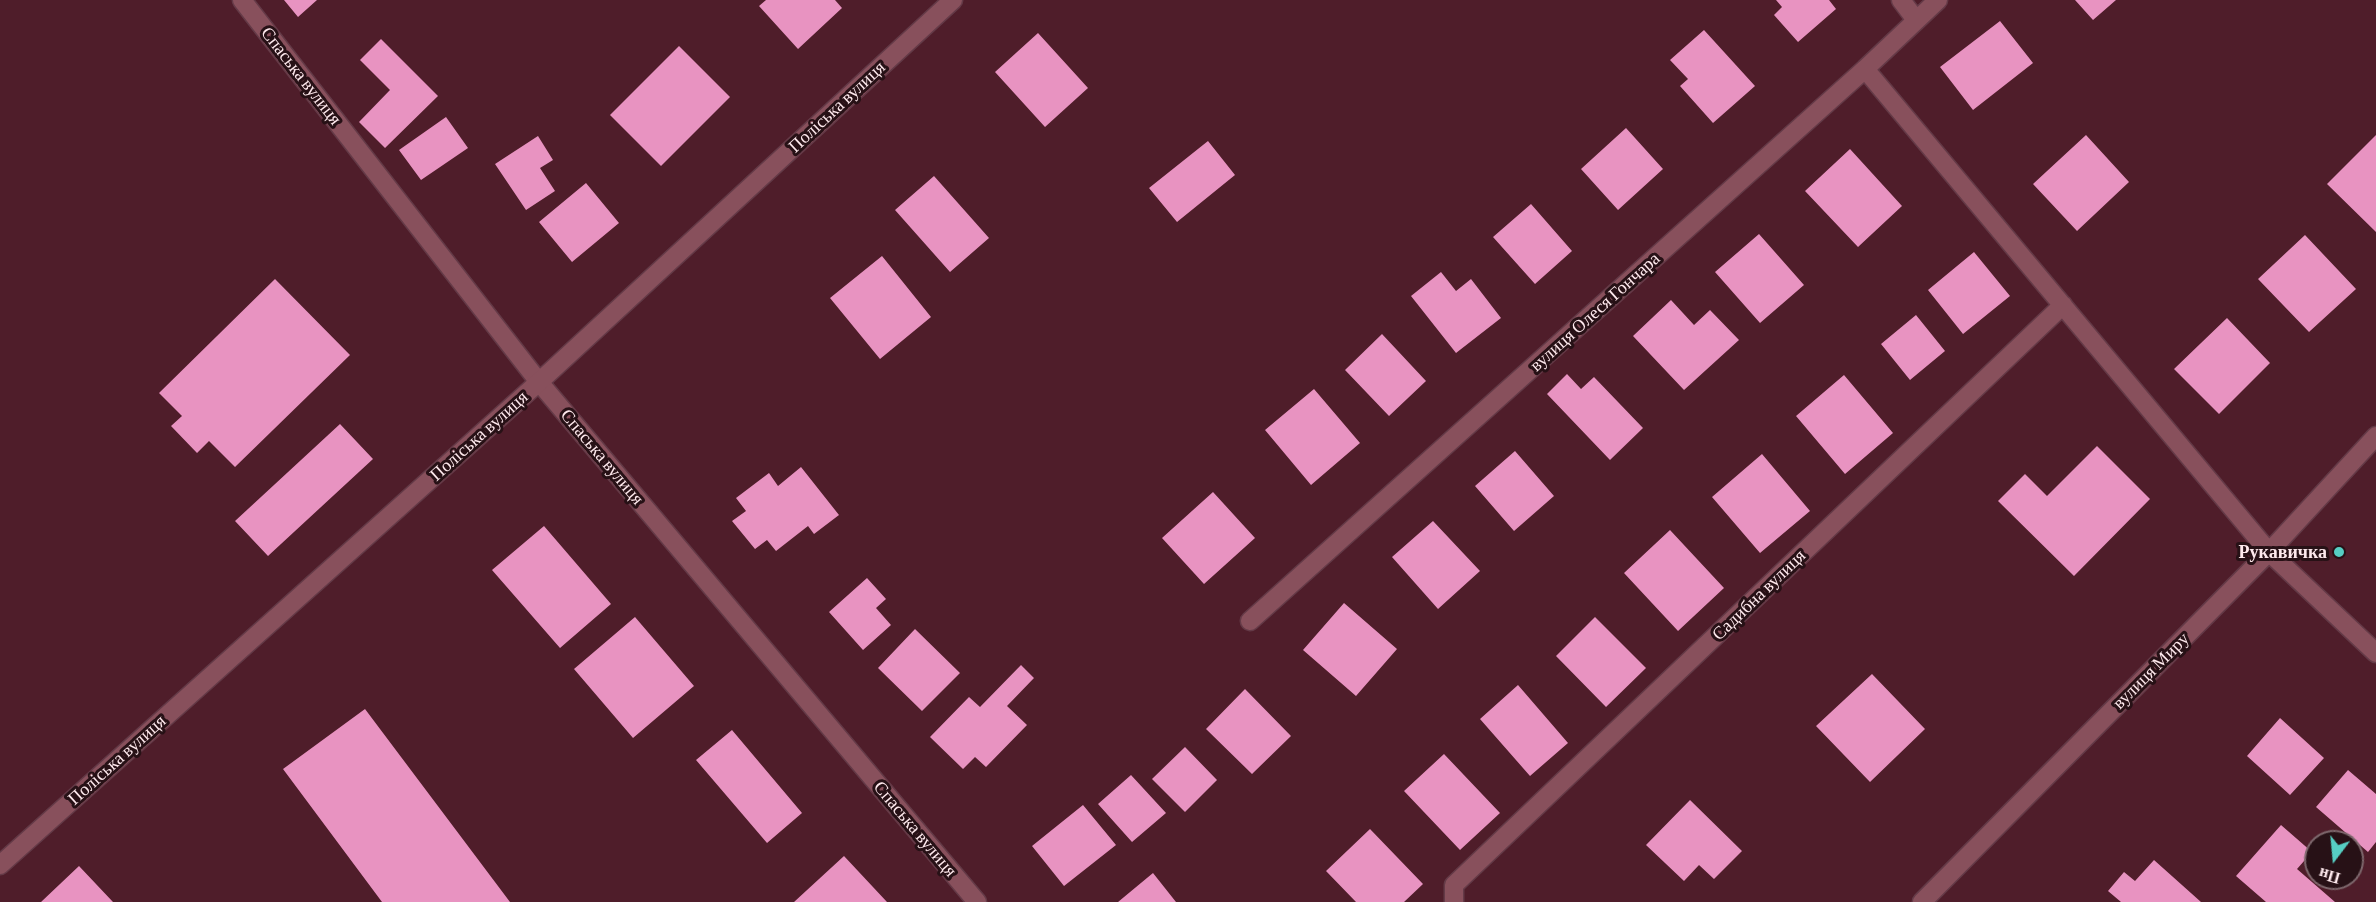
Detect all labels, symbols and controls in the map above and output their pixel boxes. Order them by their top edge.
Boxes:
street label: Спаська вулиця [256,23,346,129]
street label: Поліська вулиця [784,57,890,157]
street label: вулиця Олеся Гончара [1526,248,1664,376]
street label: Поліська вулиця [426,386,532,486]
street label: Спаська вулиця [556,405,648,509]
place label: Рукавичка [2239,541,2327,563]
street label: Садибна вулиця [1708,545,1810,645]
marker: Рукавичка [2332,545,2346,559]
street label: вулиця Миру [2108,628,2194,714]
street label: Поліська вулиця [64,710,170,810]
street label: Спаська вулиця [869,777,961,881]
north arrow [2304,830,2364,890]
text: Пн [2317,865,2342,887]

